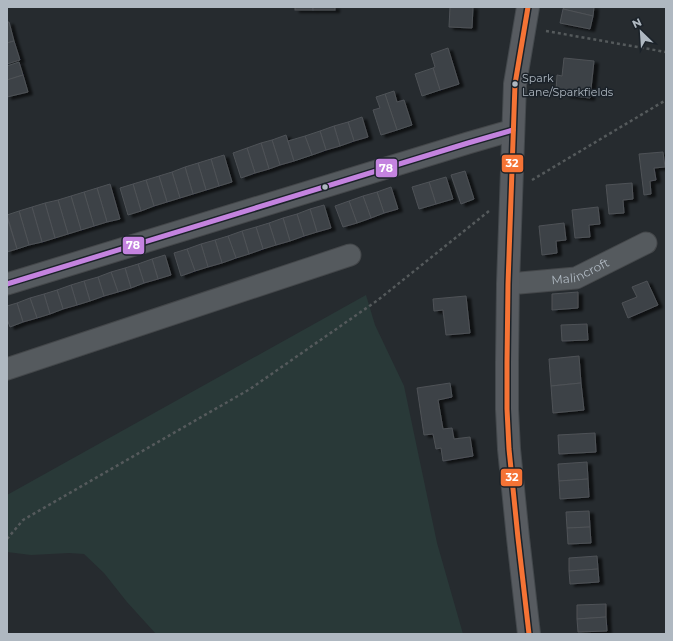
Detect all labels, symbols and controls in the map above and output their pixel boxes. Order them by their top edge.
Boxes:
north arrow [621,12,661,52]
text: N [630,15,644,31]
place label: Spark Lane/Sparkfields [522,71,614,99]
marker: Spark Lane/Sparkfields [510,79,520,89]
line badge: 32 [501,154,524,173]
text: 32 [505,156,519,170]
line badge: 78 [375,158,398,178]
text: 78 [379,161,393,175]
unlabelled marker [320,182,330,192]
line badge: 78 [122,236,145,255]
text: 78 [126,238,140,252]
street label: Malincroft [551,255,612,287]
line badge: 32 [500,468,523,487]
text: 32 [505,470,519,484]

